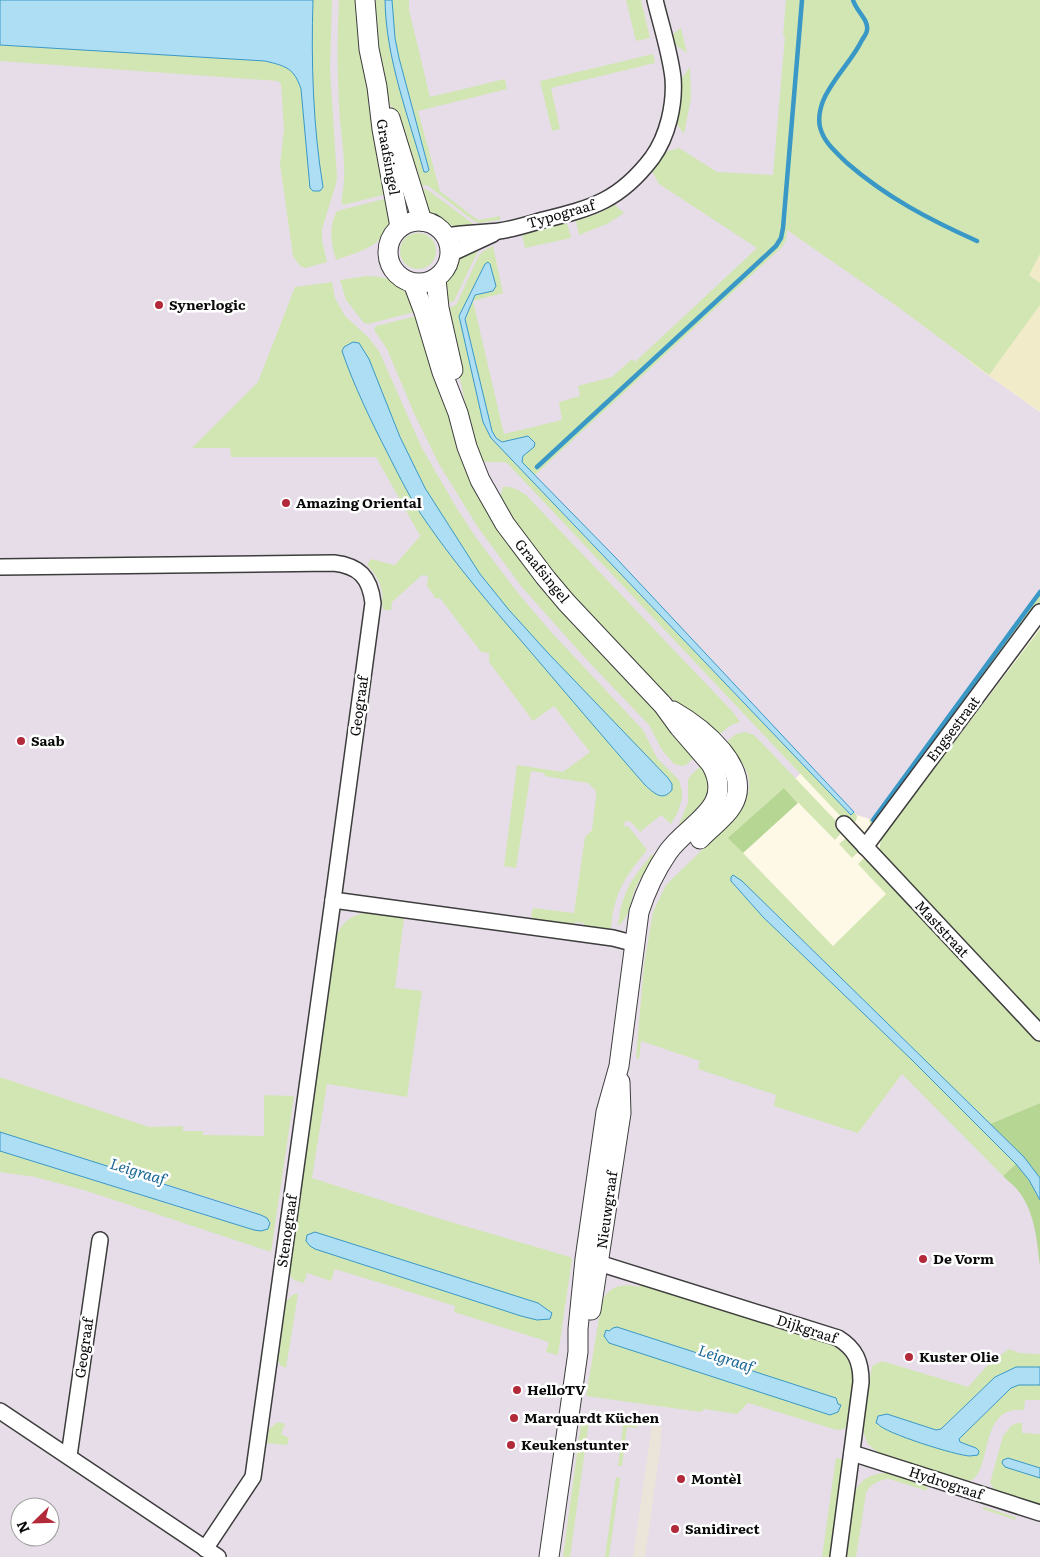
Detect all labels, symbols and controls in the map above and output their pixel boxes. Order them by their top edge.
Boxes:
street label: Graafsingel [372,117,406,197]
street label: Typograaf [524,193,599,232]
place label: Synerlogic [169,294,246,314]
marker: Synerlogic [153,299,165,311]
place label: Amazing Oriental [296,492,422,512]
marker: Amazing Oriental [280,497,292,509]
street label: Graafsingel [511,534,575,607]
street label: Geograaf [344,673,372,737]
street label: Engsestraat [921,691,984,765]
place label: Saab [31,730,64,750]
marker: Saab [15,735,27,747]
street label: Maststraat [911,895,975,961]
water label: Leigraaf [108,1151,171,1191]
street label: Nieuwgraaf [591,1168,622,1250]
street label: Stenograaf [271,1192,301,1269]
place label: De Vorm [933,1248,994,1268]
marker: De Vorm [917,1253,929,1265]
street label: Dijkgraaf [774,1309,842,1348]
street label: Geograaf [69,1315,97,1379]
water label: Leigraaf [696,1338,760,1378]
place label: Kuster Olie [919,1346,999,1366]
marker: Kuster Olie [903,1351,915,1363]
place label: HelloTV [527,1379,586,1399]
marker: HelloTV [511,1384,523,1396]
place label: Marquardt Küchen [524,1407,659,1427]
marker: Marquardt Küchen [508,1412,520,1424]
place label: Keukenstunter [521,1434,629,1454]
marker: Keukenstunter [505,1439,517,1451]
street label: Hydrograaf [907,1461,988,1504]
place label: Montèl [691,1468,742,1488]
marker: Montèl [675,1473,687,1485]
north arrow [10,1497,60,1547]
text: N [11,1518,34,1537]
place label: Sanidirect [685,1518,760,1538]
marker: Sanidirect [669,1523,681,1535]

